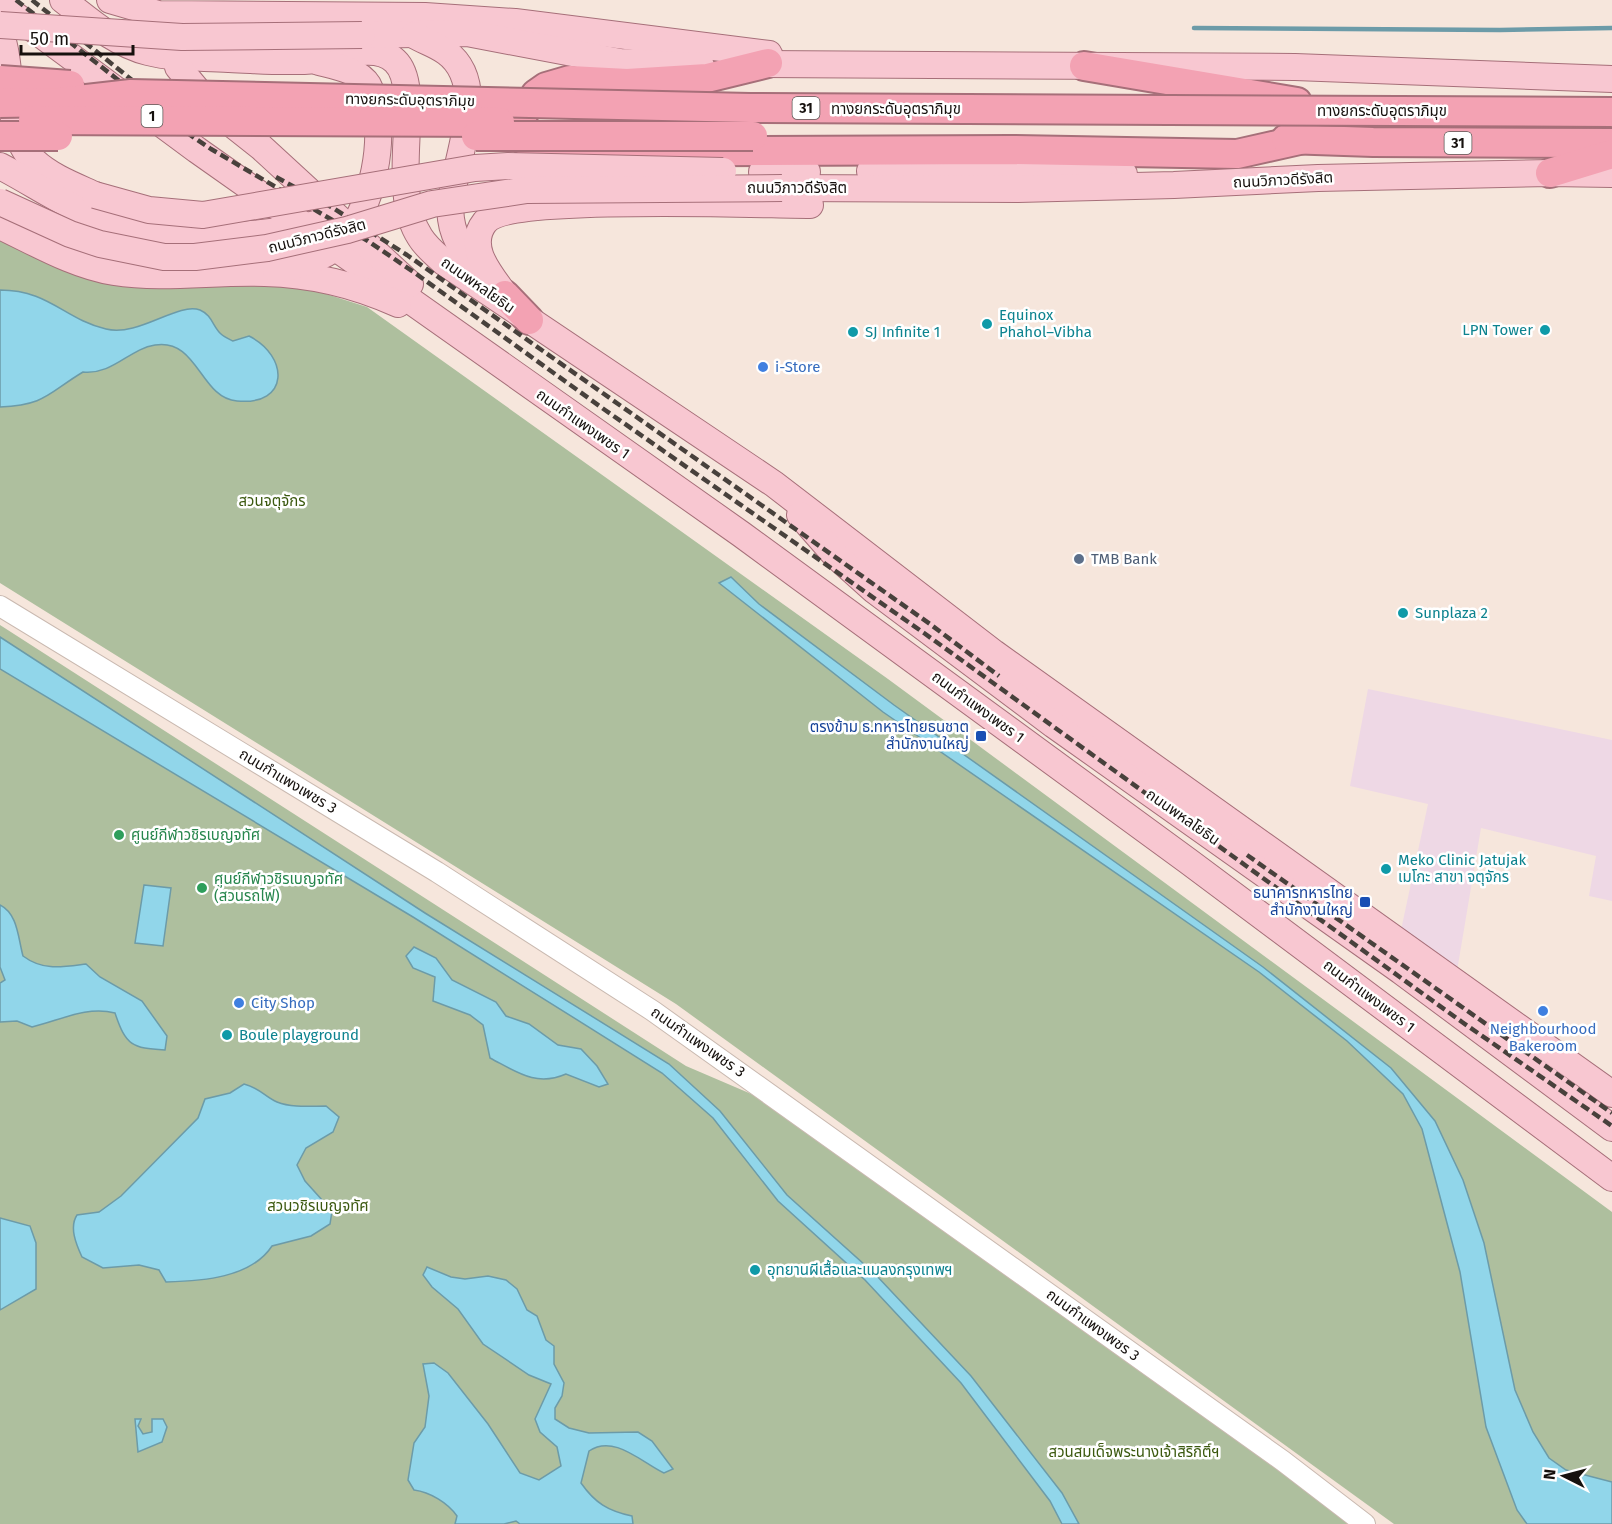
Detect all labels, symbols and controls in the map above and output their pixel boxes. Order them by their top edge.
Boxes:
scale bar [21,18,134,56]
text: 50 m [30,28,69,50]
street label: ทางยกระดับอุตราภิมุข [345,90,475,110]
road number: 31 [792,97,820,119]
street label: ทางยกระดับอุตราภิมุข [831,100,961,118]
street label: ทางยกระดับอุตราภิมุข [1317,102,1447,120]
road number: 1 [142,105,162,127]
road number: 31 [1444,132,1472,154]
street label: ถนนวิภาวดีรังสิต [1233,168,1333,192]
street label: ถนนวิภาวดีรังสิต [747,179,847,197]
street label: ถนนวิภาวดีรังสิต [266,215,368,257]
street label: ถนนพหลโยธิน [438,253,518,317]
place label: Equinox Phahol–Vibha [999,306,1092,341]
marker: Equinox Phahol–Vibha [980,317,994,331]
place label: LPN Tower [1462,321,1533,339]
place label: SJ Infinite 1 [865,323,940,341]
marker: LPN Tower [1538,323,1552,337]
marker: SJ Infinite 1 [846,325,860,339]
place label: i-Store [775,358,820,376]
marker: i-Store [756,360,770,374]
street label: ถนนกำแพงเพชร 1 [533,385,633,463]
park label: สวนจตุจักร [239,492,305,510]
place label: TMB Bank [1091,550,1157,568]
marker: TMB Bank [1072,552,1086,566]
place label: Sunplaza 2 [1415,604,1488,622]
marker: Sunplaza 2 [1396,606,1410,620]
street label: ถนนกำแพงเพชร 1 [928,667,1028,747]
place label: ตรงข้าม ธ.ทหารไทยธนชาต สำนักงานใหญ่ [810,718,969,753]
marker: ตรงข้าม ธ.ทหารไทยธนชาต สำนักงานใหญ่ [974,729,988,743]
street label: ถนนกำแพงเพชร 3 [236,745,340,817]
street label: ถนนพหลโยธิน [1143,785,1223,849]
place label: ศูนย์กีฬาวชิรเบญจทัศ [131,826,260,844]
marker: ศูนย์กีฬาวชิรเบญจทัศ [112,828,126,842]
place label: Meko Clinic Jatujak เมโกะ สาขา จตุจักร [1398,851,1526,886]
marker: Meko Clinic Jatujak เมโกะ สาขา จตุจักร [1379,862,1393,876]
place label: ศูนย์กีฬาวชิรเบญจทัศ (สวนรถไฟ) [214,870,343,905]
marker: ศูนย์กีฬาวชิรเบญจทัศ (สวนรถไฟ) [195,881,209,895]
place label: ธนาคารทหารไทย สำนักงานใหญ่ [1253,884,1353,919]
marker: ธนาคารทหารไทย สำนักงานใหญ่ [1358,895,1372,909]
street label: ถนนกำแพงเพชร 1 [1320,956,1418,1036]
place label: City Shop [251,994,315,1012]
marker: City Shop [232,996,246,1010]
street label: ถนนกำแพงเพชร 3 [647,1003,749,1081]
marker: Neighbourhood Bakeroom [1536,1004,1550,1018]
place label: Neighbourhood Bakeroom [1490,1020,1596,1055]
place label: Boule playground [239,1026,359,1044]
marker: Boule playground [220,1028,234,1042]
park label: สวนวชิรเบญจทัศ [267,1197,369,1215]
place label: อุทยานผีเสื้อและแมลงกรุงเทพฯ [767,1259,953,1279]
marker: อุทยานผีเสื้อและแมลงกรุงเทพฯ [748,1263,762,1277]
street label: ถนนกำแพงเพชร 3 [1043,1285,1143,1365]
park label: สวนสมเด็จพระนางเจ้าสิริกิติ์ฯ [1049,1443,1219,1461]
north arrow [1534,1446,1594,1506]
text: N [1540,1468,1560,1481]

